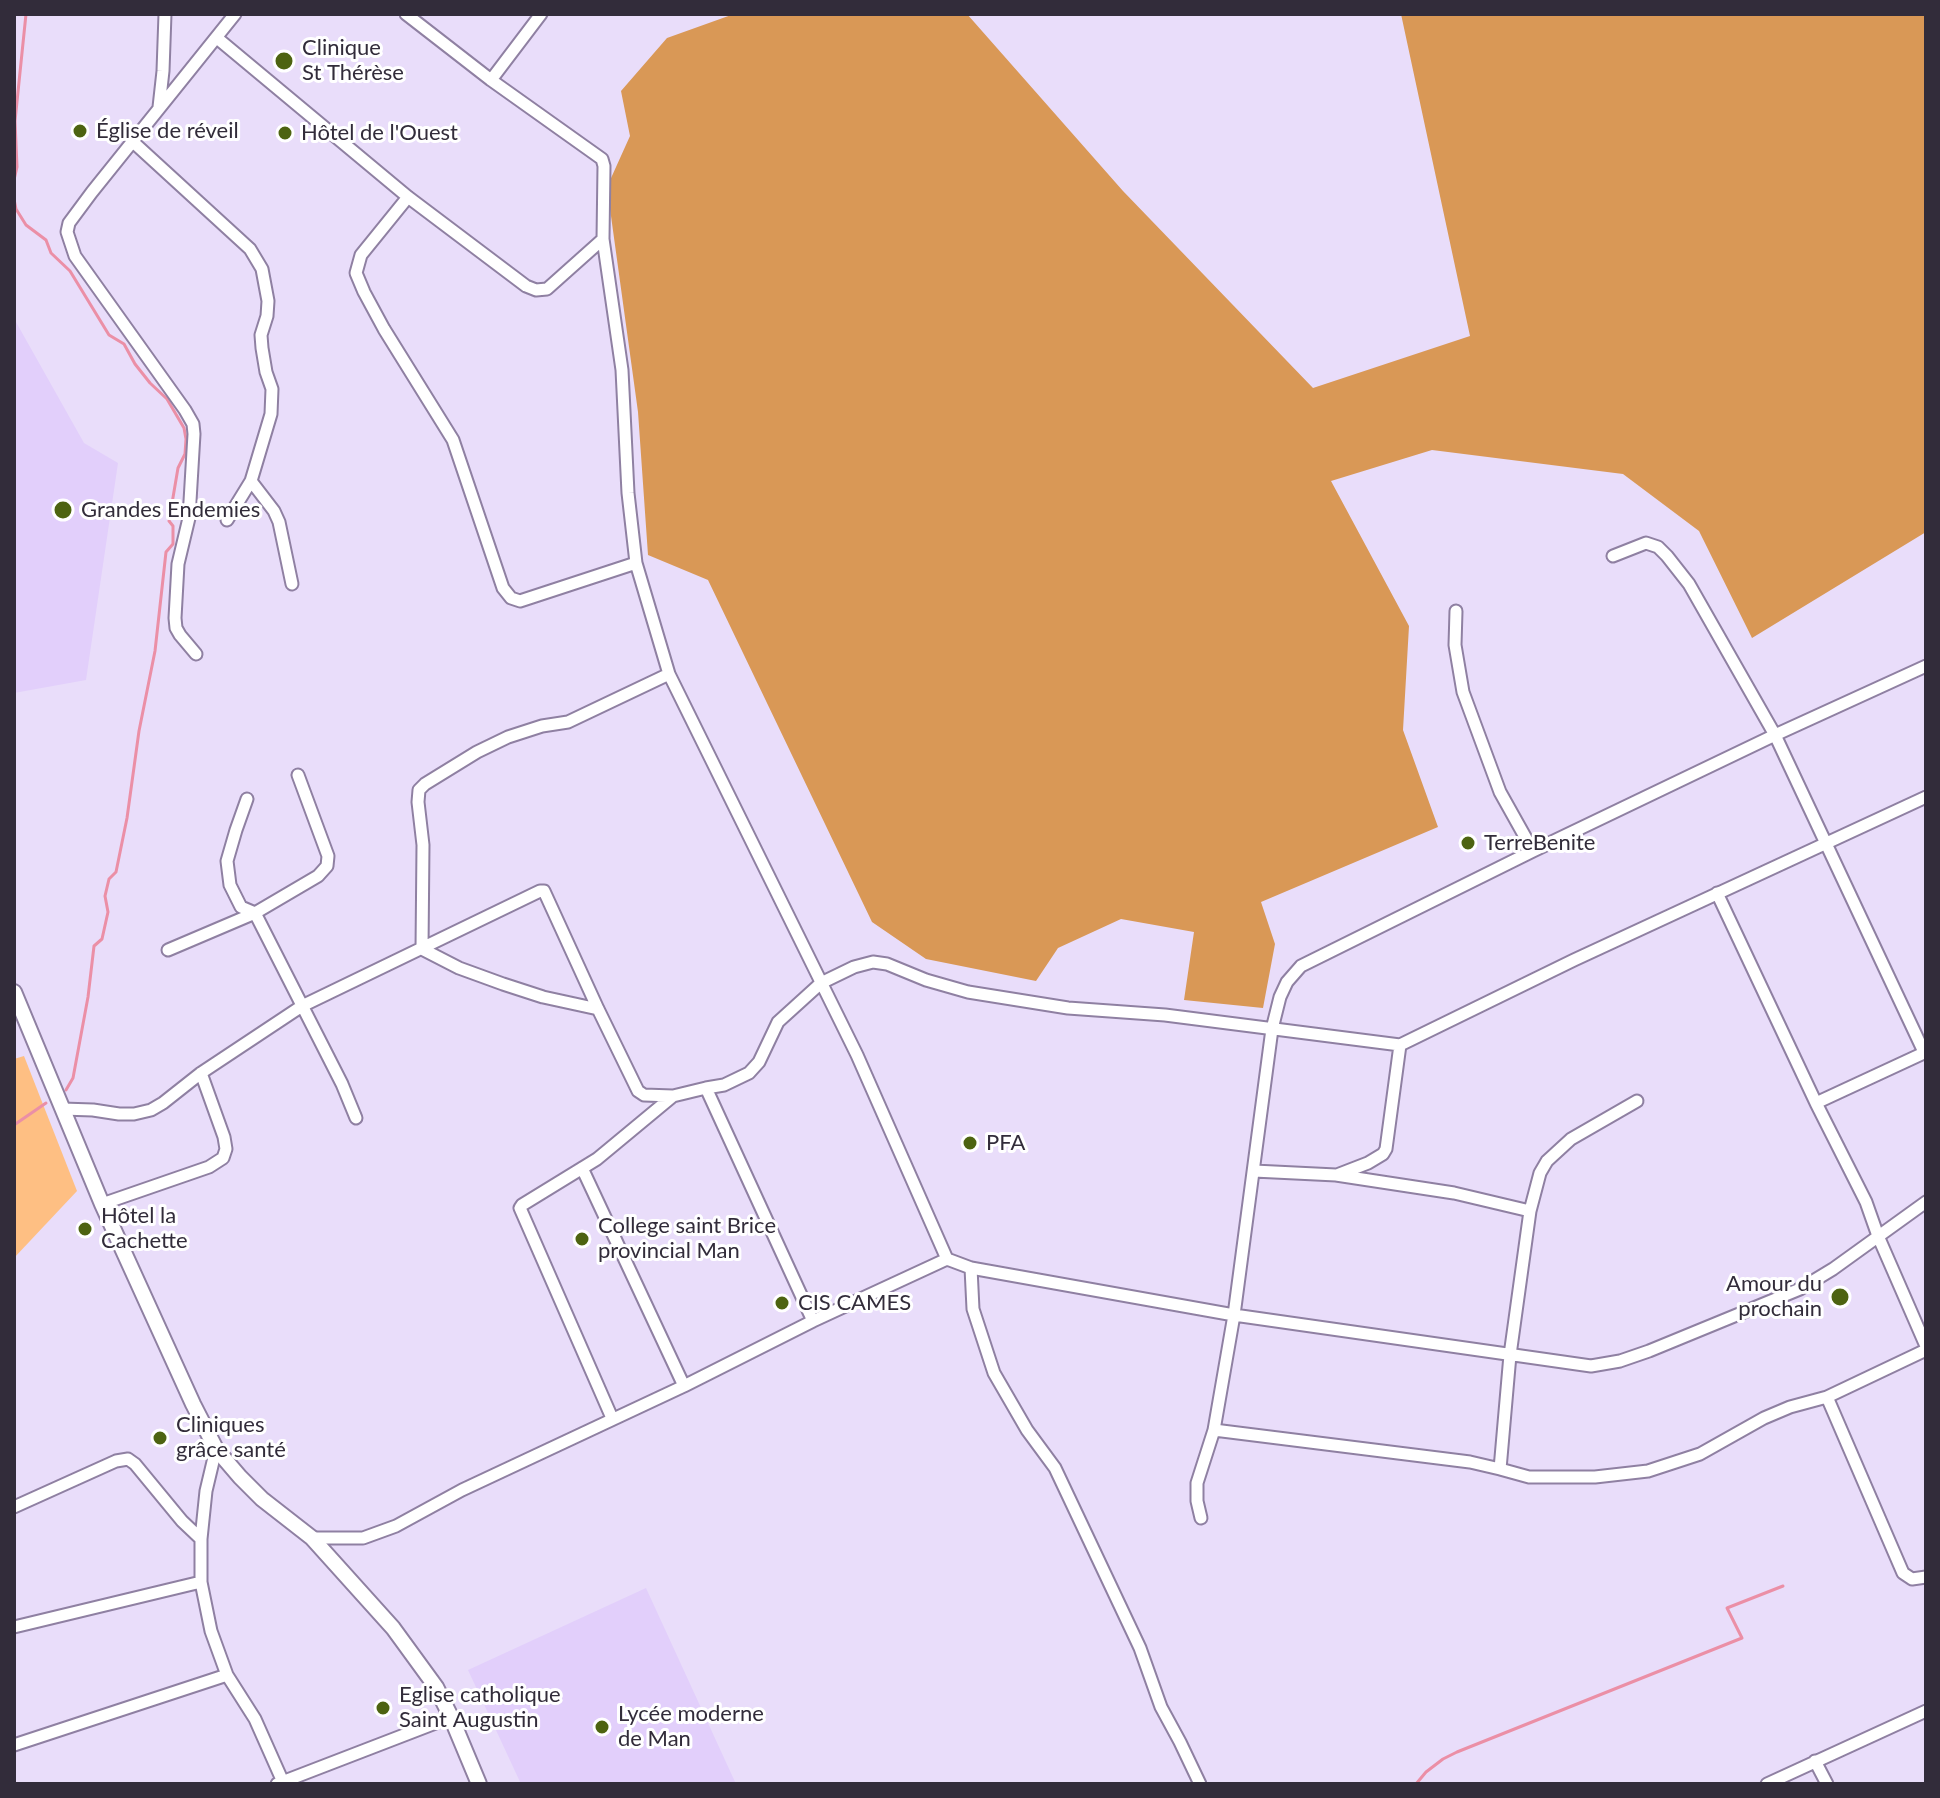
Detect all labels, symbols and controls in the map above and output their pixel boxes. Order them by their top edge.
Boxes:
place label: Clinique St Thérèse [302,35,404,86]
marker: Clinique St Thérèse [273,50,295,72]
place label: Église de réveil [96,118,239,144]
place label: Hôtel de l'Ouest [301,120,458,146]
marker: Église de réveil [71,122,89,140]
marker: Hôtel de l'Ouest [276,124,294,142]
place label: Grandes Endemies [81,497,260,523]
marker: Grandes Endemies [52,499,74,521]
place label: TerreBenite [1484,830,1595,856]
marker: TerreBenite [1459,834,1477,852]
place label: PFA [986,1130,1025,1156]
marker: PFA [961,1134,979,1152]
place label: Hôtel la Cachette [101,1203,188,1254]
place label: College saint Brice provincial Man [598,1213,776,1264]
marker: Hôtel la Cachette [76,1220,94,1238]
marker: College saint Brice provincial Man [573,1230,591,1248]
place label: Amour du prochain [1726,1271,1822,1322]
marker: Amour du prochain [1829,1286,1851,1308]
place label: CIS CAMES [798,1290,911,1316]
marker: CIS CAMES [773,1294,791,1312]
place label: Cliniques grâce santé [176,1412,286,1464]
marker: Cliniques grâce santé [151,1429,169,1447]
place label: Eglise catholique Saint Augustin [399,1682,561,1734]
marker: Eglise catholique Saint Augustin [374,1699,392,1717]
place label: Lycée moderne de Man [618,1701,764,1752]
marker: Lycée moderne de Man [593,1718,611,1736]

